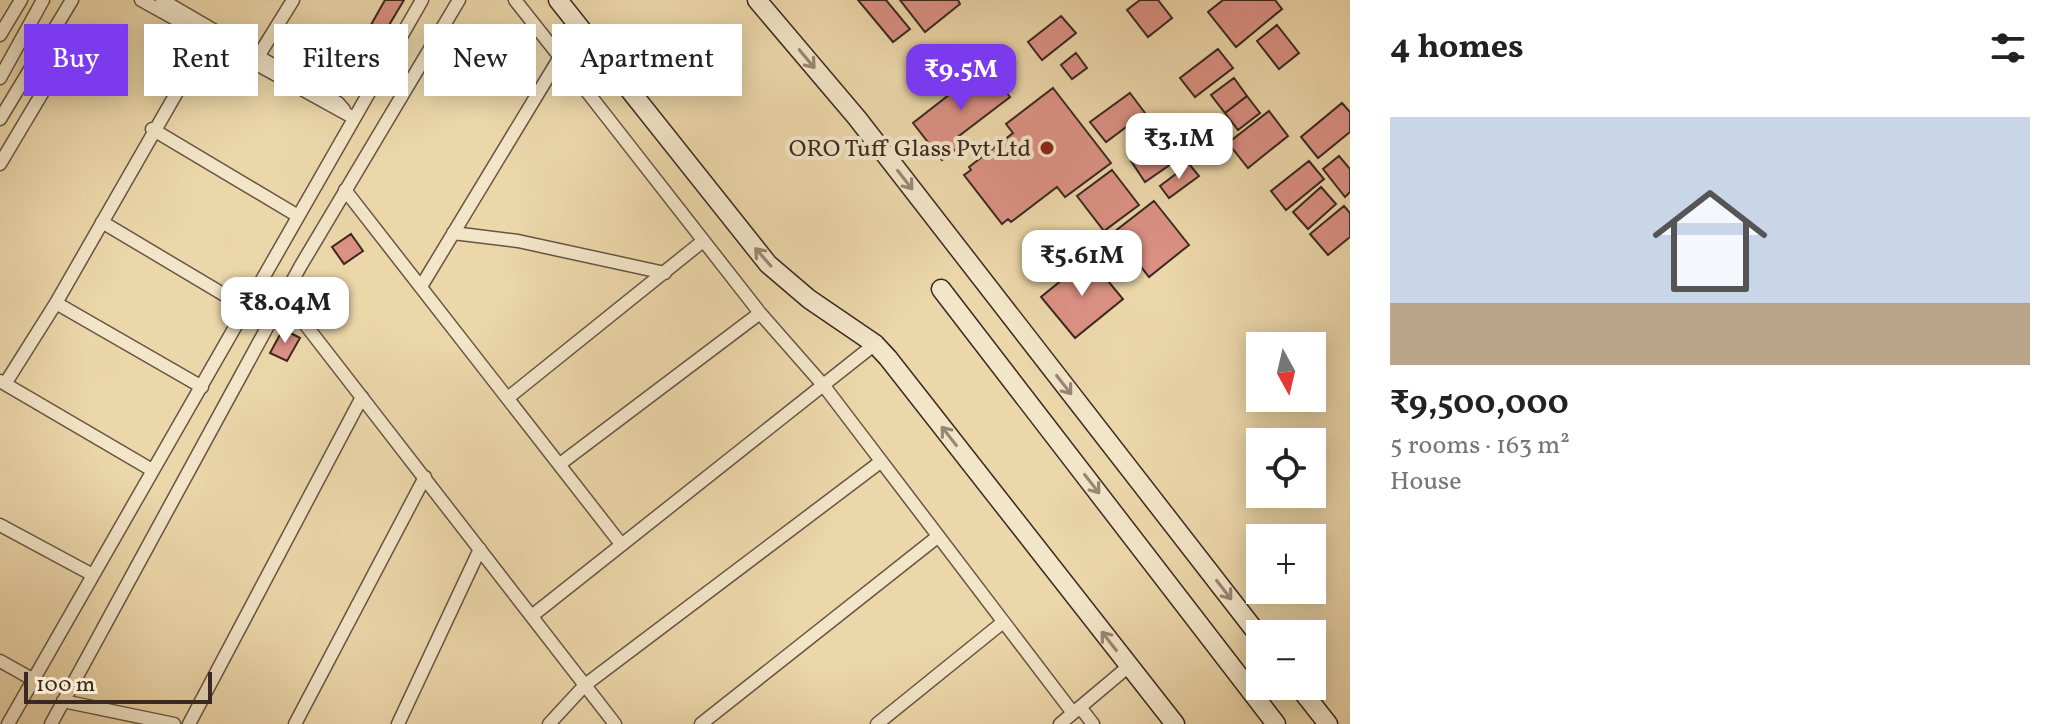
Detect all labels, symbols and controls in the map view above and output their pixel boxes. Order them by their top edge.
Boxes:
chip: Buy [24,24,128,96]
chip: Rent [144,24,258,96]
chip: Filters [274,24,408,96]
chip: New [424,24,536,96]
chip: Apartment [552,24,742,96]
text: 4 homes [1390,25,1524,72]
icon: filters [1986,26,2030,70]
pin: ₹9.5M [905,44,1017,112]
one-way arrow [798,48,816,69]
text: ₹9.5M [924,52,998,88]
pin: ₹3.1M [1123,113,1235,181]
text: ₹3.1M [1144,121,1214,157]
place label: ORO Tuff Glass Pvt Ltd [789,133,1031,167]
marker: ORO Tuff Glass Pvt Ltd [1038,139,1056,157]
one-way arrow [896,169,913,190]
icon: home [1638,169,1782,313]
pin: ₹5.61M [1017,230,1147,298]
text: ₹5.61M [1040,238,1124,274]
one-way arrow [754,248,772,268]
pin: ₹8.04M [220,277,350,345]
text: ₹8.04M [239,285,331,321]
north arrow [1246,332,1326,412]
map controls [1246,332,1326,700]
one-way arrow [1056,374,1073,395]
text: ₹9,500,000 [1390,381,1569,428]
one-way arrow [940,426,957,447]
button: locate [1246,428,1326,508]
text: 5 rooms · 163 m² [1390,428,1570,464]
text: House [1390,464,1462,500]
one-way arrow [1083,473,1100,494]
button: + [1246,524,1326,604]
one-way arrow [1215,579,1232,600]
button: − [1246,620,1326,700]
one-way arrow [1100,631,1118,652]
scale bar [24,668,212,704]
text: 100 m [36,670,95,701]

